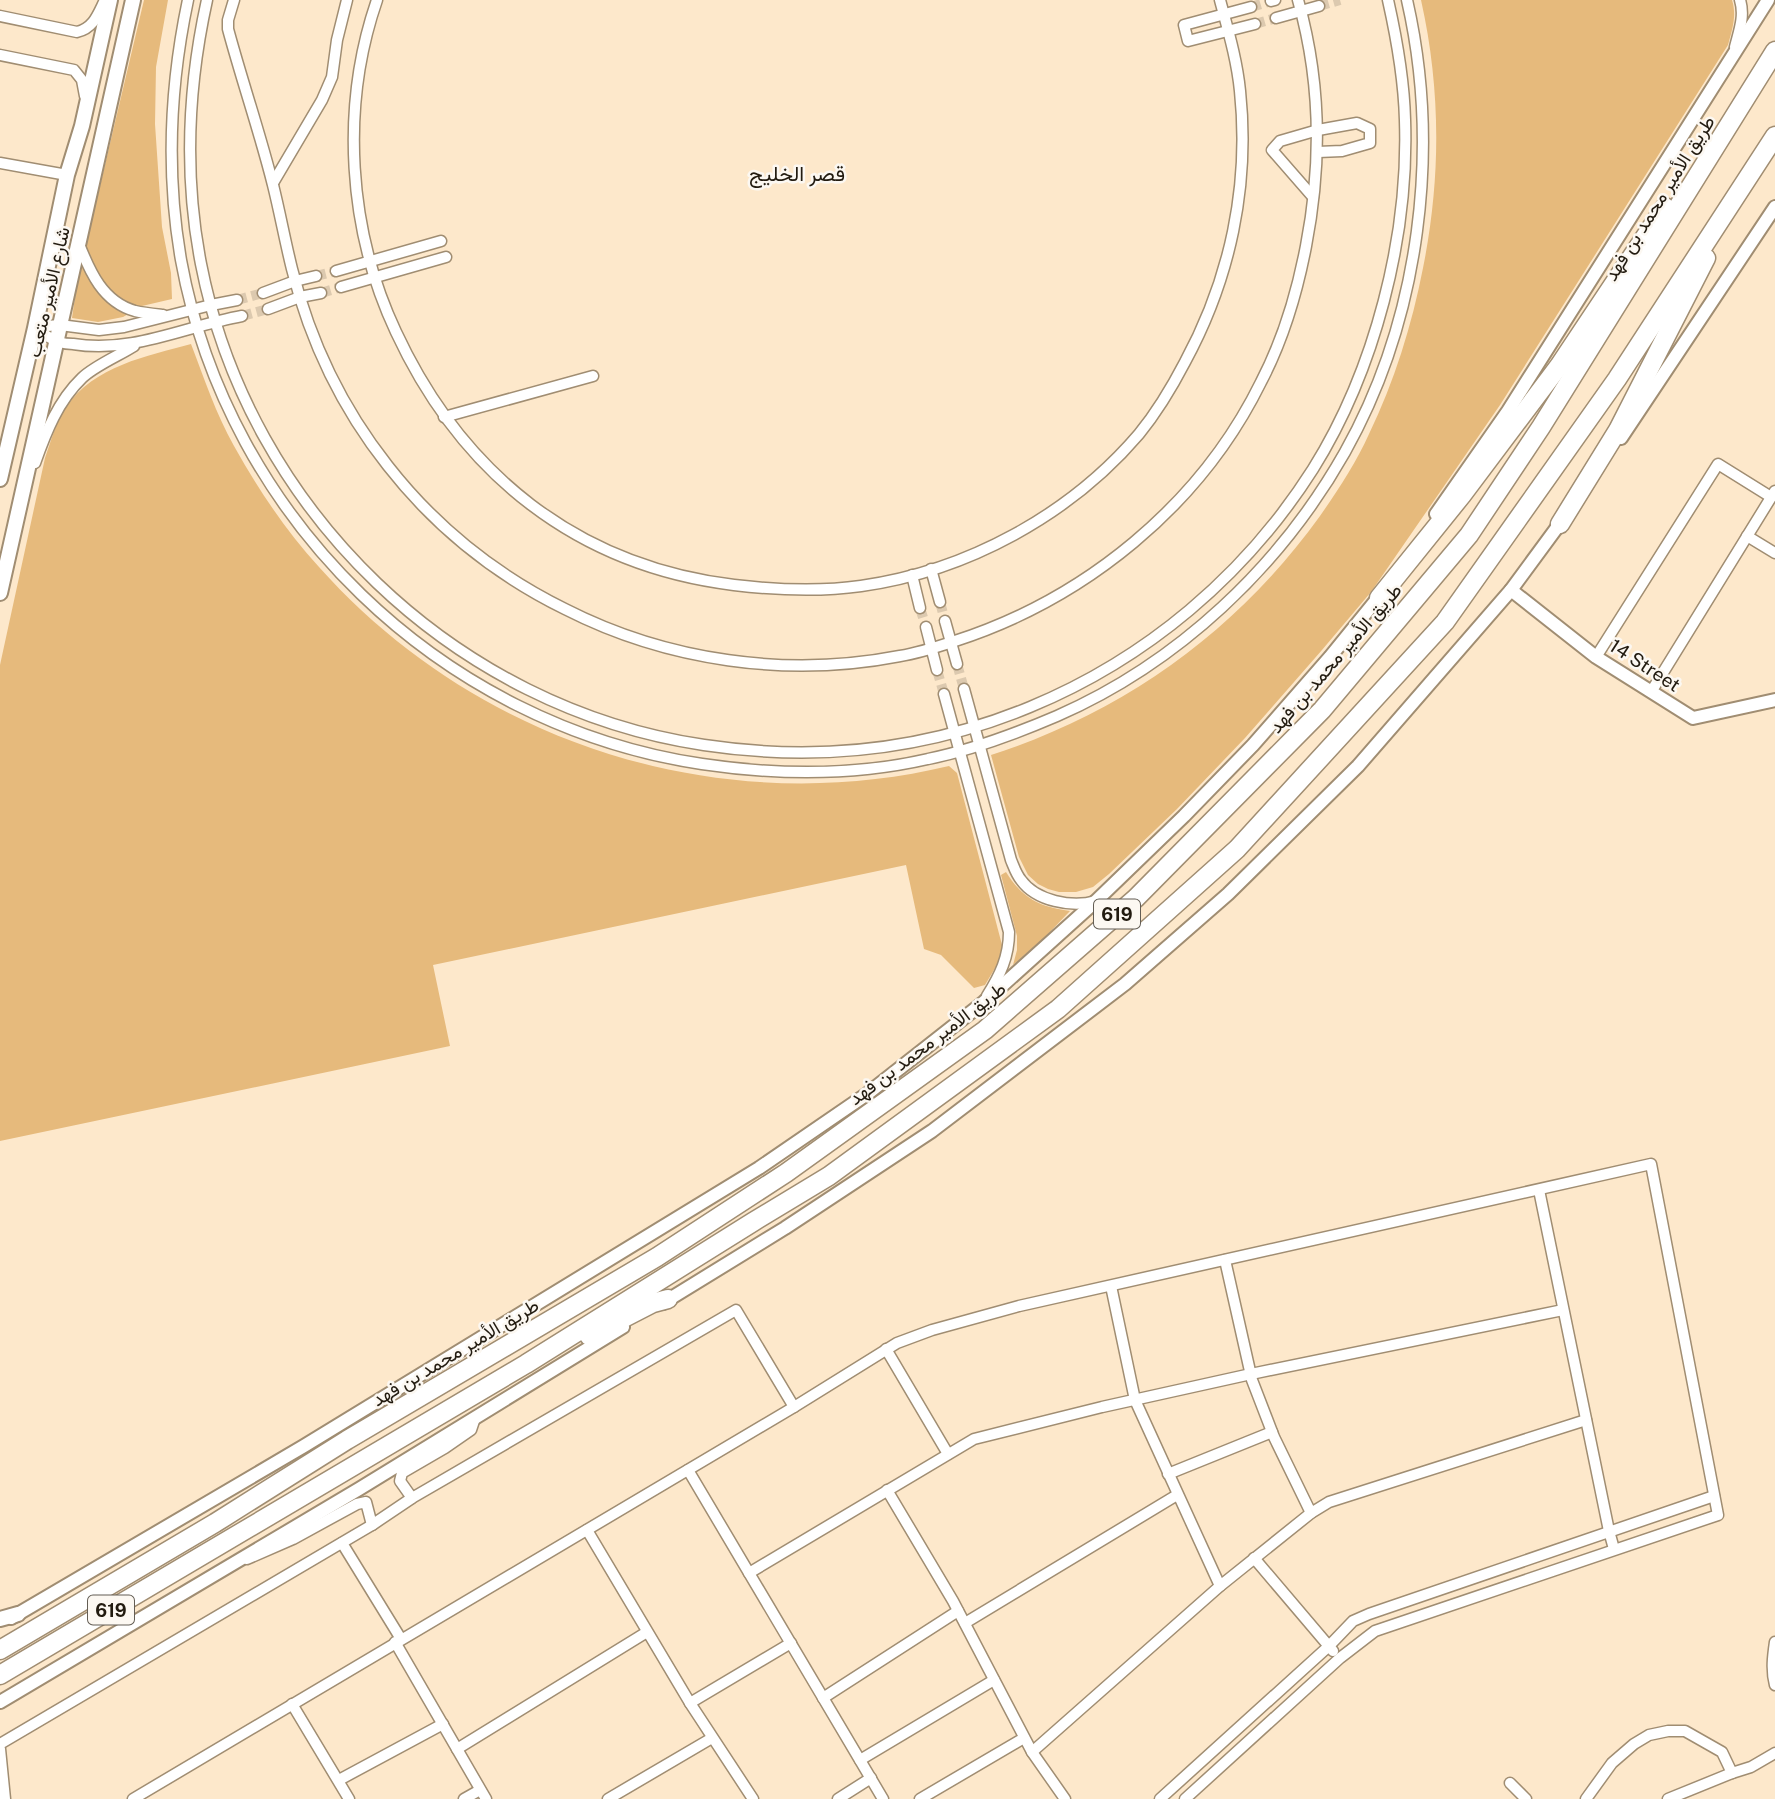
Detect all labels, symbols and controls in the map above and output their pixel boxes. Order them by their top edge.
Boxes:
street label: طريق الأمير محمد بن فهد [1599,111,1720,285]
district label: قصر الخليج [749,161,845,188]
street label: شارع الأمير متعب [22,225,76,360]
street label: طريق الأمير محمد بن فهد [1264,579,1407,738]
street label: 14 Street [1606,634,1684,696]
road number: 619 [1094,900,1140,929]
street label: طريق الأمير محمد بن فهد [844,977,1010,1110]
street label: طريق الأمير محمد بن فهد [368,1293,543,1411]
road number: 619 [88,1596,134,1624]

